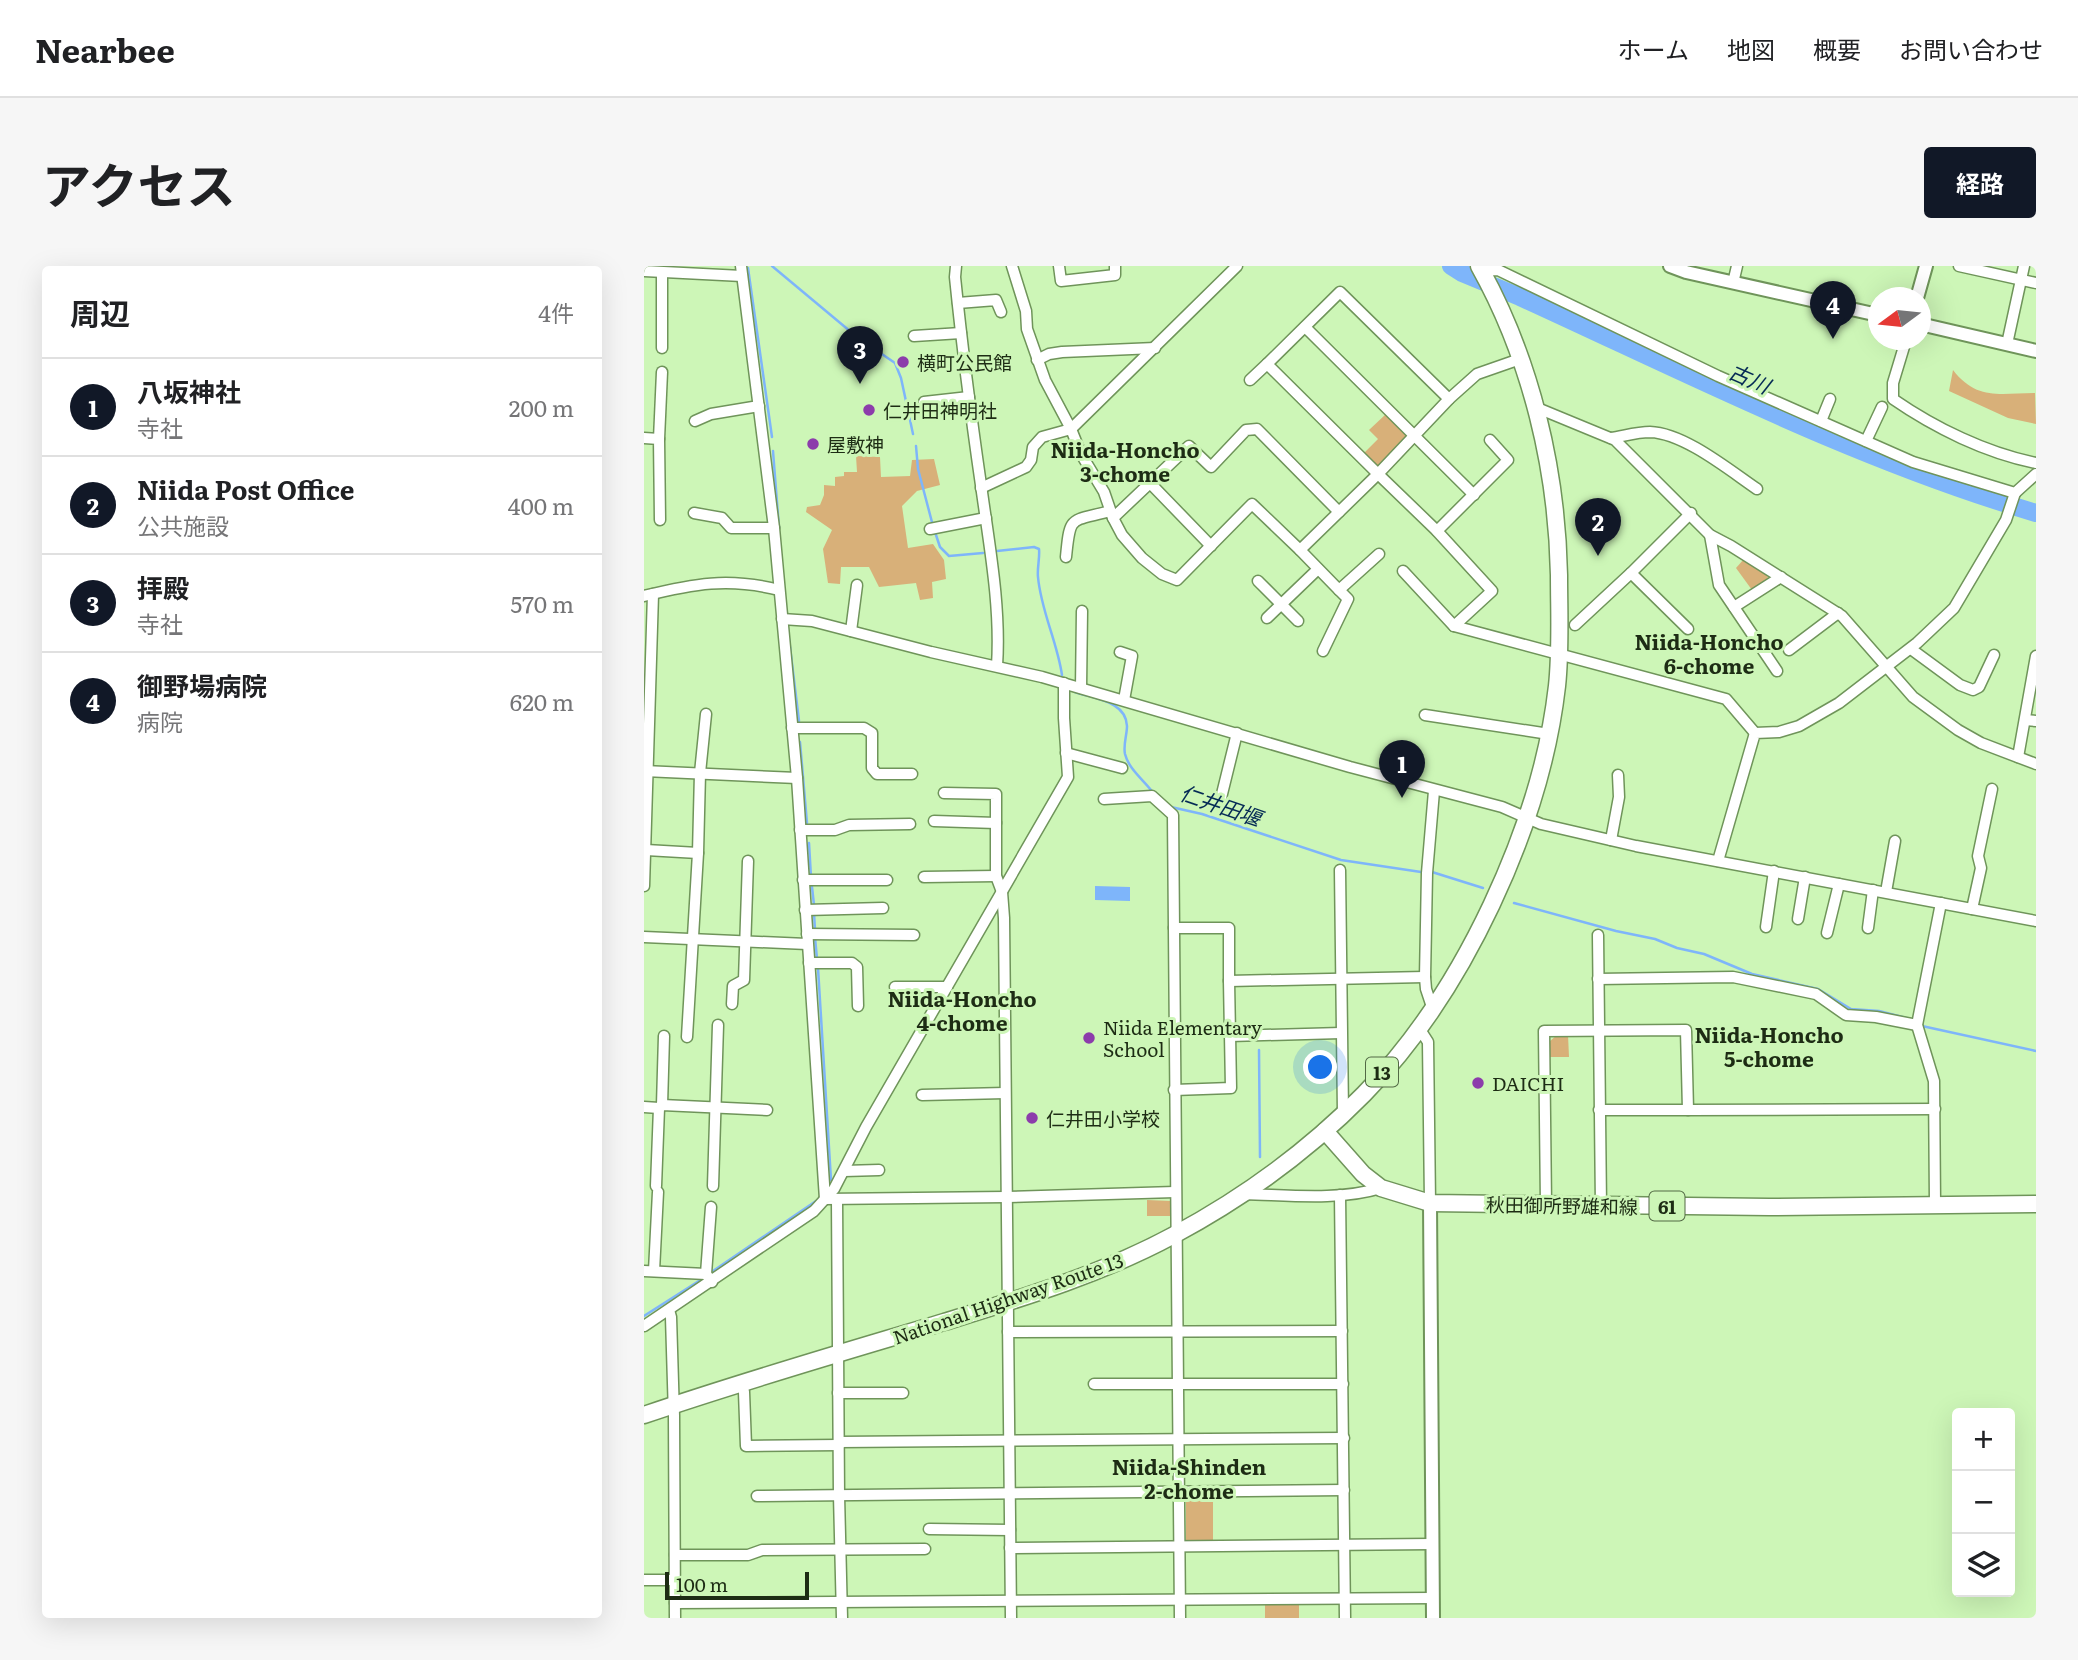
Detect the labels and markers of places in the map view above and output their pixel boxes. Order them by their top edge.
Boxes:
pin: 4 [1810,281,1856,339]
pin: 3 [837,326,883,384]
place label: 横町公民館 [917,348,1012,376]
marker: 横町公民館 [895,354,911,370]
place label: 仁井田神明社 [883,396,997,424]
marker: 仁井田神明社 [861,402,877,418]
place label: 屋敷神 [827,430,884,458]
marker: 屋敷神 [805,436,821,452]
pin: 2 [1575,498,1621,556]
pin: 1 [1379,740,1425,798]
place label: Niida Elementary School [1103,1013,1262,1063]
marker: Niida Elementary School [1081,1030,1097,1046]
place label: DAICHI [1492,1069,1564,1097]
marker: DAICHI [1470,1075,1486,1091]
place label: 仁井田小学校 [1046,1104,1160,1132]
marker: 仁井田小学校 [1024,1110,1040,1126]

